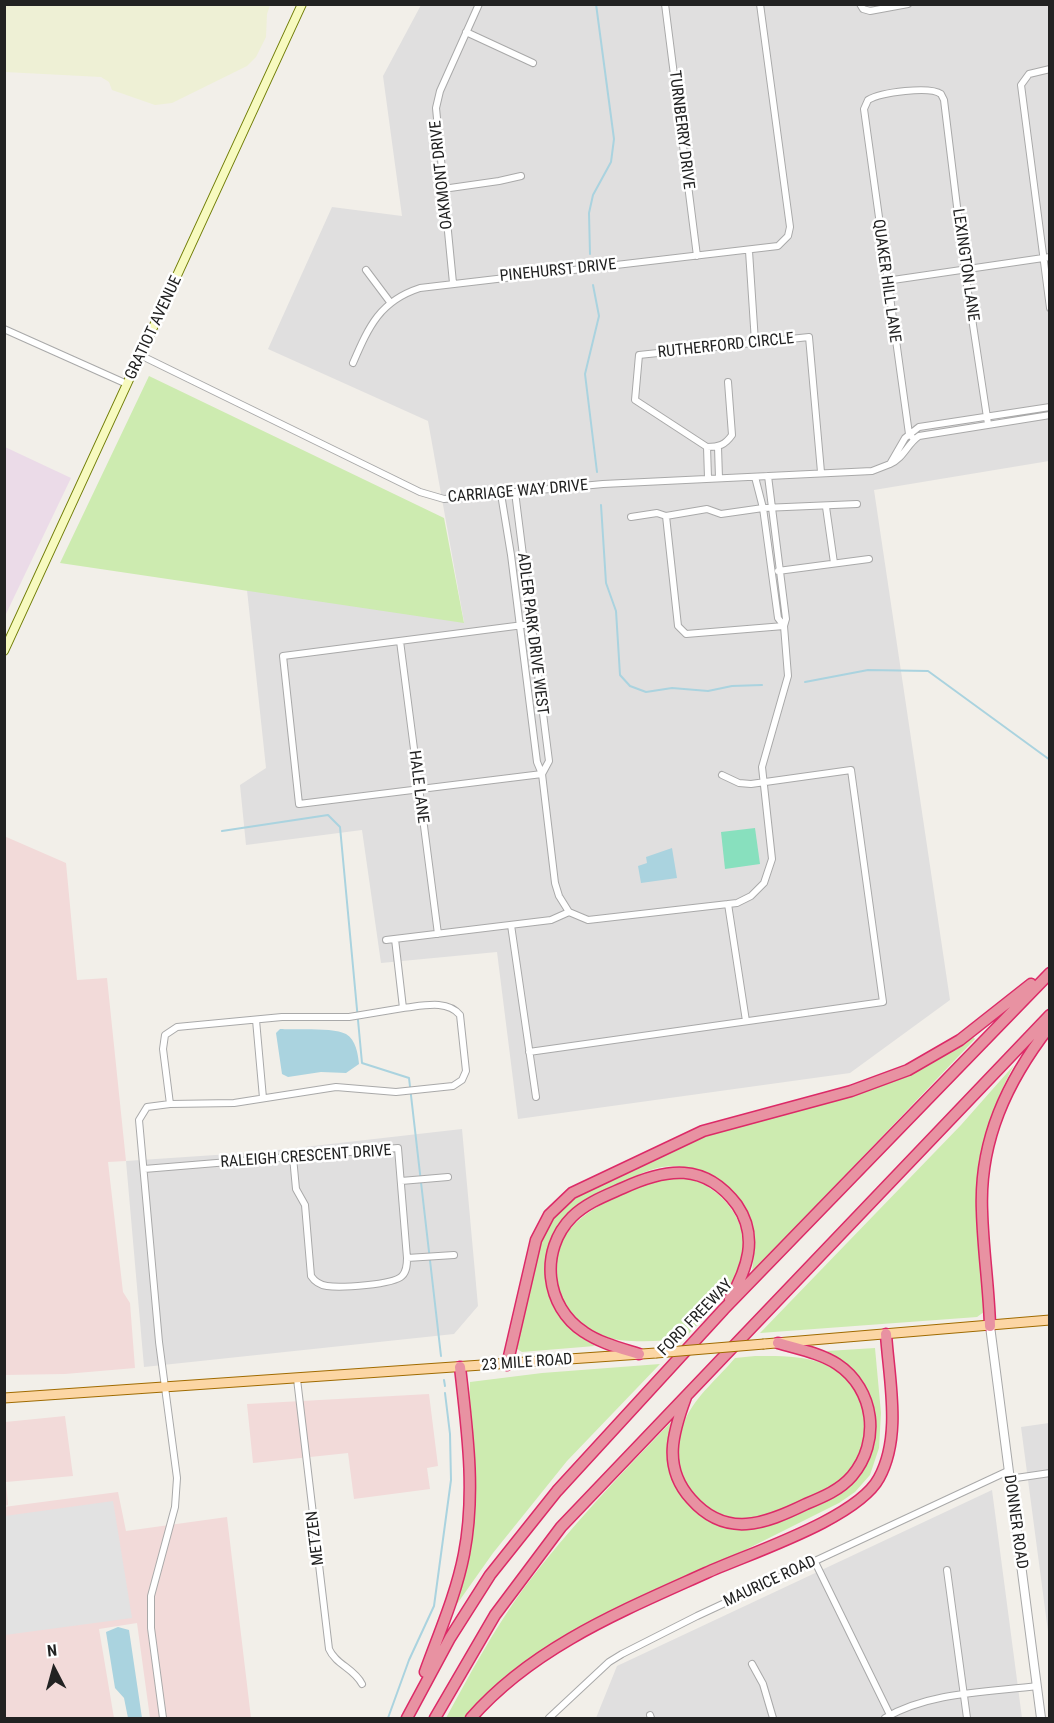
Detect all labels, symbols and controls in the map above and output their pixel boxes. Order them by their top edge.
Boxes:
street label: TURNBERRY DRIVE [664,69,698,191]
street label: OAKMONT DRIVE [427,120,457,230]
street label: LEXINGTON LANE [948,207,982,323]
street label: QUAKER HILL LANE [868,218,904,344]
street label: PINEHURST DRIVE [499,255,617,287]
street label: GRATIOT AVENUE [122,273,186,383]
street label: RUTHERFORD CIRCLE [657,329,795,363]
street label: CARRIAGE WAY DRIVE [447,476,589,508]
street label: ADLER PARK DRIVE WEST [513,552,551,716]
street label: HALE LANE [404,749,432,825]
street label: RALEIGH CRESCENT DRIVE [220,1141,392,1173]
street label: FORD FREEWAY [655,1276,737,1360]
street label: 23 MILE ROAD [481,1350,573,1376]
street label: DONNER ROAD [999,1474,1031,1570]
street label: METZEN [303,1510,329,1566]
street label: MAURICE ROAD [721,1552,819,1612]
north arrow [24,1639,84,1699]
text: N [46,1641,58,1661]

